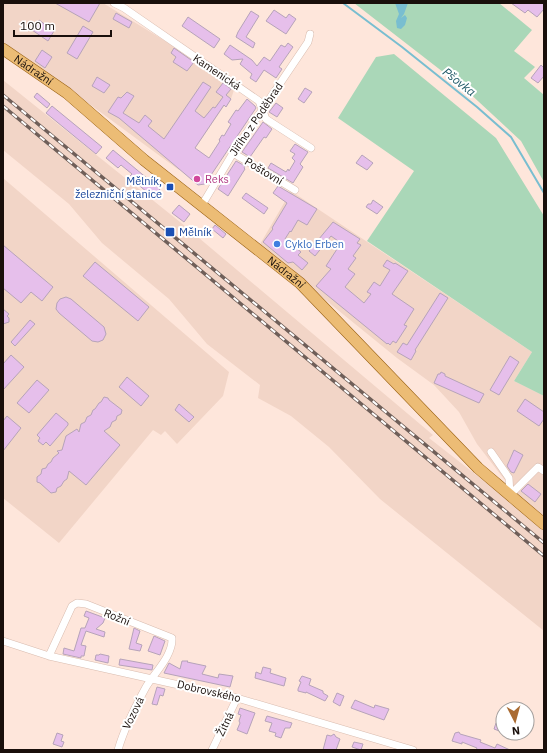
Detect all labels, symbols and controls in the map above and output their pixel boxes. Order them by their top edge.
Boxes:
scale bar [14,12,111,38]
text: 100 m [20,18,55,33]
street label: Kamenická [191,51,244,93]
street label: Nádražní [11,52,56,88]
water label: Pšovka [440,64,479,99]
street label: Jiřího z Poděbrad [226,80,286,158]
street label: Poštovní [242,154,286,188]
place label: Reks [205,172,229,186]
place label: Mělník, železniční stanice [75,174,162,201]
marker: Reks [192,174,202,184]
marker: Mělník, železniční stanice [165,182,175,192]
place label: Mělník [179,225,212,239]
marker: Mělník [164,226,176,238]
place label: Cyklo Erben [285,237,344,251]
marker: Cyklo Erben [272,239,282,249]
street label: Nádražní [265,253,308,291]
street label: Rožní [102,605,132,629]
street label: Dobrovského [176,677,242,705]
street label: Vozová [119,694,147,732]
north arrow [495,701,535,741]
street label: Žitná [213,710,237,738]
text: N [511,724,521,738]

